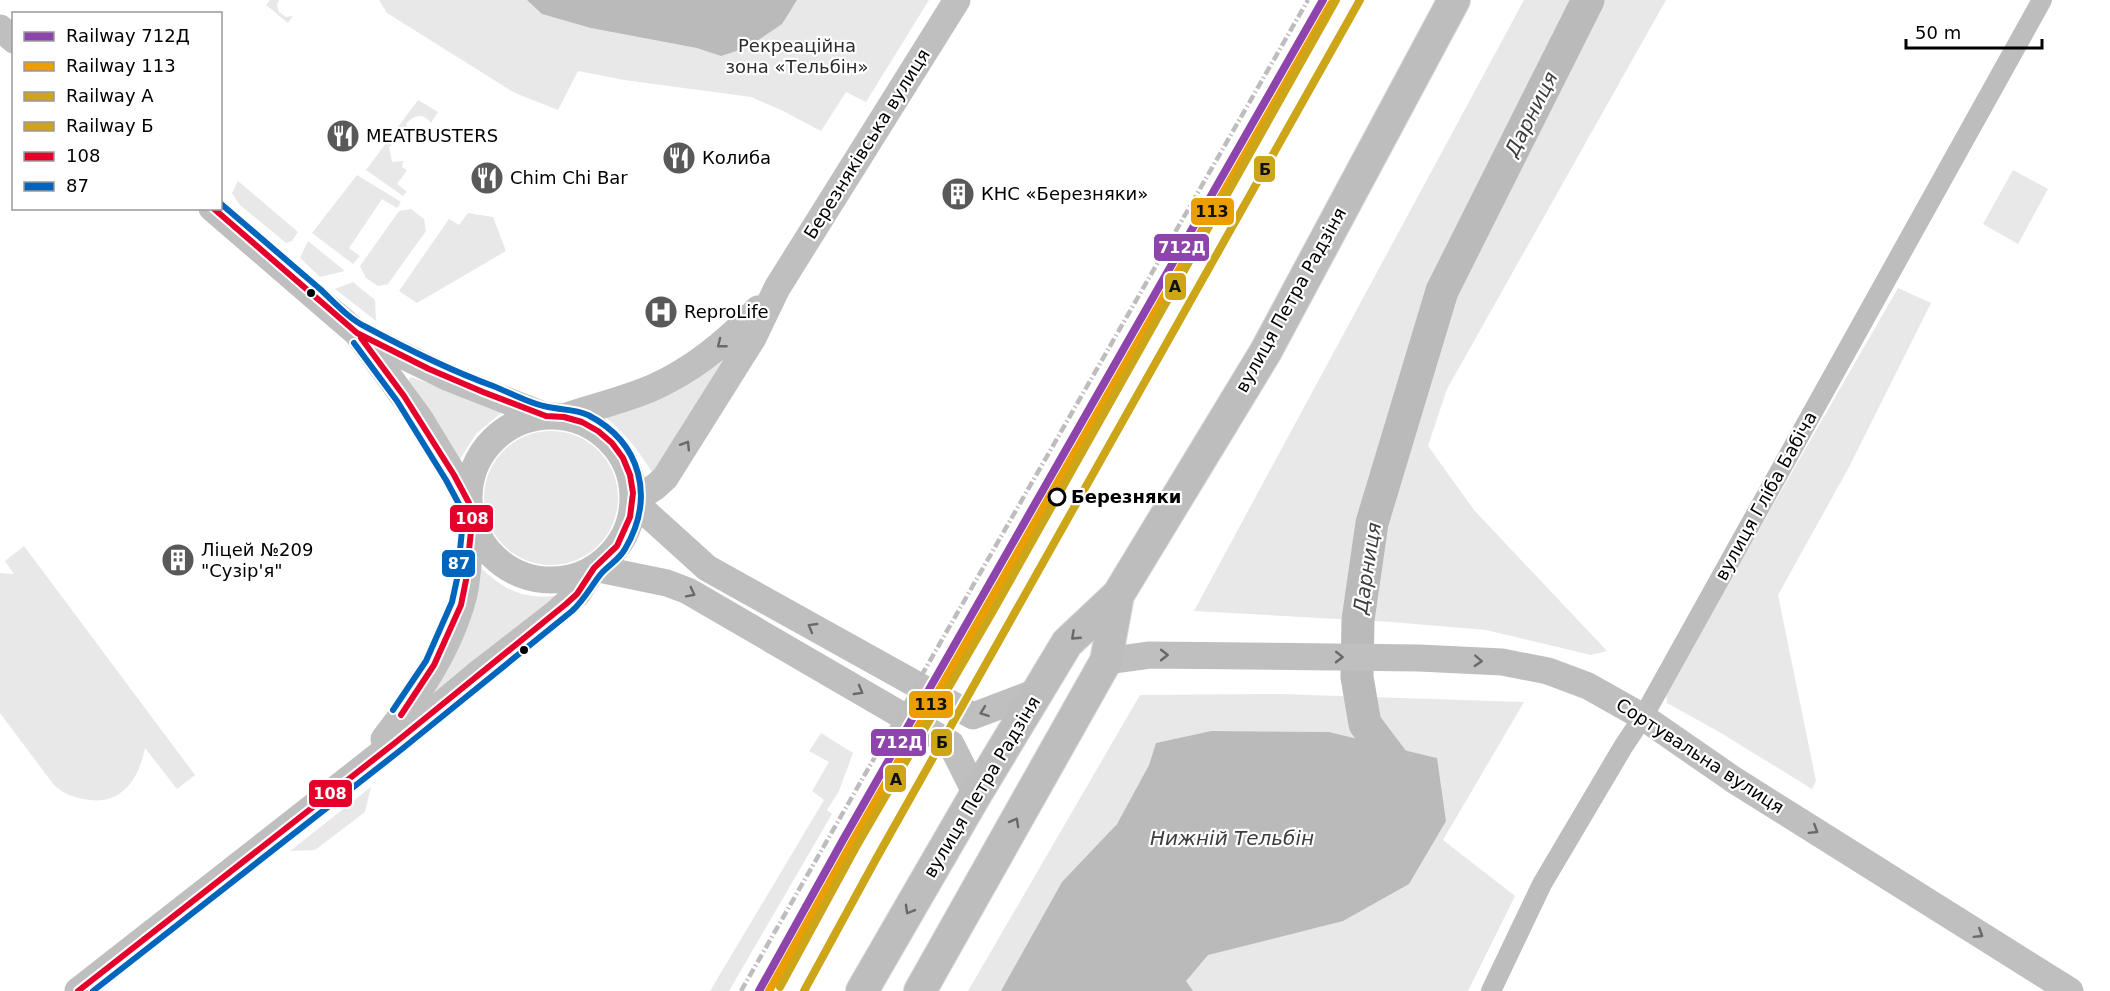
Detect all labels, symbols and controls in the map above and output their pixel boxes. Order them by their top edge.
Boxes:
legend [12,12,222,210]
scale bar [1906,12,2042,50]
text: 50 m [1915,22,1961,43]
text: Railway 712Д [66,25,190,46]
park label: Рекреаційна зона «Тельбін» [725,35,869,77]
street label: Березняківська вулиця [799,45,934,243]
text: Railway 113 [66,55,176,76]
water label: Дарниця [1499,67,1563,161]
text: Railway A [66,85,154,106]
text: Railway Б [66,115,154,136]
restaurant icon: MEATBUSTERS [325,118,361,154]
place label: MEATBUSTERS [366,125,498,146]
restaurant icon: Колиба [661,140,697,176]
text: 108 [66,145,100,166]
place label: Колиба [702,147,771,168]
line badge: Б [1253,155,1276,183]
restaurant icon: Chim Chi Bar [469,160,505,196]
text: Б [1259,160,1271,179]
place label: Chim Chi Bar [510,167,628,188]
text: 87 [66,175,89,196]
building icon: КНС «Березняки» [940,176,976,212]
place label: КНС «Березняки» [981,183,1148,204]
line badge: 113 [1190,197,1235,226]
text: 113 [1195,202,1229,221]
street label: вулиця Петра Радзіня [1231,204,1350,396]
line badge: 712Д [1153,233,1210,262]
text: 712Д [1158,238,1206,257]
line badge: A [1164,272,1187,301]
text: A [1169,277,1182,296]
unlabelled marker [305,287,317,299]
hospital icon: ReproLife [643,294,679,330]
place label: ReproLife [684,301,769,322]
one-way arrow [717,337,728,348]
street label: вулиця Гліба Бабіча [1710,408,1821,584]
one-way arrow [679,441,690,452]
place label: Березняки [1071,486,1181,507]
marker: Березняки [1048,488,1066,506]
line badge: 108 [449,504,494,533]
text: 108 [455,509,489,528]
water label: Дарниця [1348,521,1386,616]
place label: Ліцей №209 "Сузір'я" [201,539,313,581]
building icon: Ліцей №209 "Сузір'я" [160,542,196,578]
line badge: 87 [441,549,476,578]
text: 87 [448,554,470,573]
one-way arrow [685,586,695,597]
one-way arrow [808,623,819,635]
one-way arrow [1071,628,1082,639]
unlabelled marker [518,644,530,656]
one-way arrow [1159,649,1168,661]
one-way arrow [1335,650,1344,663]
one-way arrow [1473,655,1482,668]
one-way arrow [853,684,864,695]
line badge: 113 [908,690,954,719]
street label: вулиця Петра Радзіня [919,692,1044,881]
street label: Сортувальна вулиця [1612,693,1788,818]
text: 113 [914,695,948,714]
one-way arrow [979,704,990,717]
line badge: 712Д [870,728,927,757]
line badge: Б [930,728,953,757]
text: 712Д [875,733,923,752]
text: Б [936,733,948,752]
line badge: A [884,764,907,793]
text: A [890,770,903,789]
line badge: 108 [308,779,353,808]
text: 108 [313,784,347,803]
one-way arrow [1008,818,1020,828]
one-way arrow [1808,823,1819,834]
water label: Нижній Тельбін [1150,826,1314,850]
one-way arrow [905,904,917,914]
one-way arrow [1973,927,1984,938]

